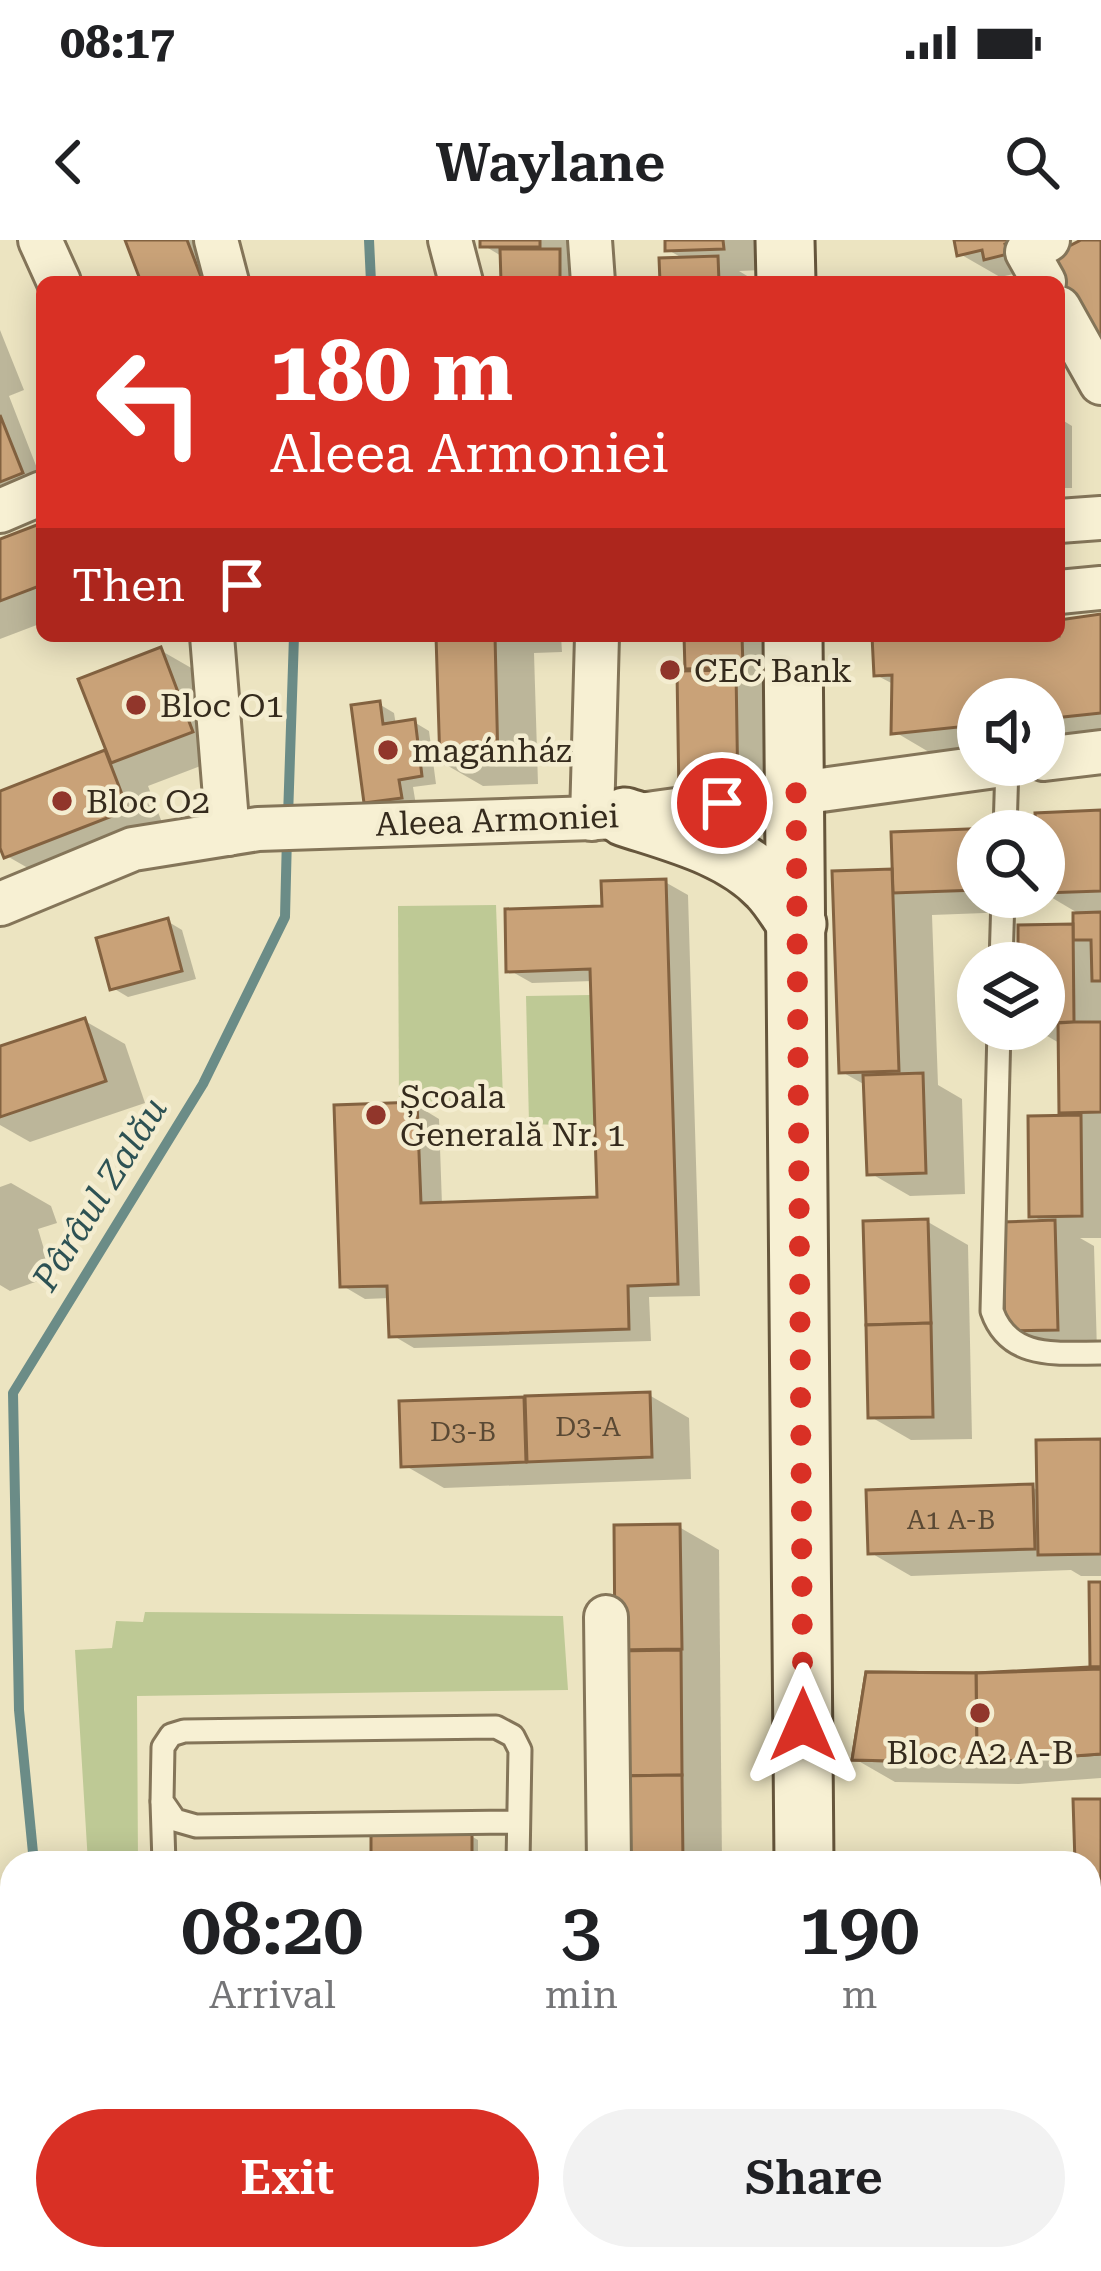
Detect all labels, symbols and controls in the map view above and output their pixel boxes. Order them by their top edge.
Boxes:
text: 08:17 [60,16,175,69]
icon: back [36,129,102,195]
icon: search [999,129,1065,195]
text: Waylane [436,131,665,194]
text: 180 m [270,322,513,420]
icon: left [72,324,228,480]
text: Aleea Armoniei [270,422,669,485]
icon: arrive [209,552,275,618]
text: Then [72,559,185,612]
place label: CEC Bank [694,651,852,690]
marker: CEC Bank [657,657,683,683]
map controls [957,678,1065,1050]
button: sound [957,678,1065,786]
place label: Bloc O1 [160,686,284,725]
marker: Bloc O1 [123,692,149,718]
place label: magánház [412,731,572,770]
marker: magánház [375,737,401,763]
pin [671,752,773,854]
icon: arrive [689,770,755,836]
place label: Bloc O2 [86,782,210,821]
marker: Bloc O2 [49,788,75,814]
street label: Aleea Armoniei [375,796,619,844]
button: search [957,810,1065,918]
button: layers [957,942,1065,1050]
place label: Școala Generală Nr. 1 [400,1077,625,1154]
water label: Pârâul Zalău [24,1090,176,1299]
marker: Școala Generală Nr. 1 [363,1102,389,1128]
house number: D3-A [555,1411,621,1443]
house number: D3-B [430,1416,496,1448]
house number: A1 A-B [907,1504,995,1536]
position arrow [740,1662,866,1788]
marker: Bloc A2 A-B [967,1700,993,1726]
place label: Bloc A2 A-B [886,1733,1074,1772]
text: 08:20 [181,1887,364,1972]
text: 3 [561,1887,601,1972]
text: 190 [799,1887,920,1972]
text: Arrival [209,1972,336,2018]
text: min [545,1972,618,2018]
text: m [842,1972,877,2018]
button: Exit [36,2109,539,2247]
button: Share [563,2109,1065,2247]

